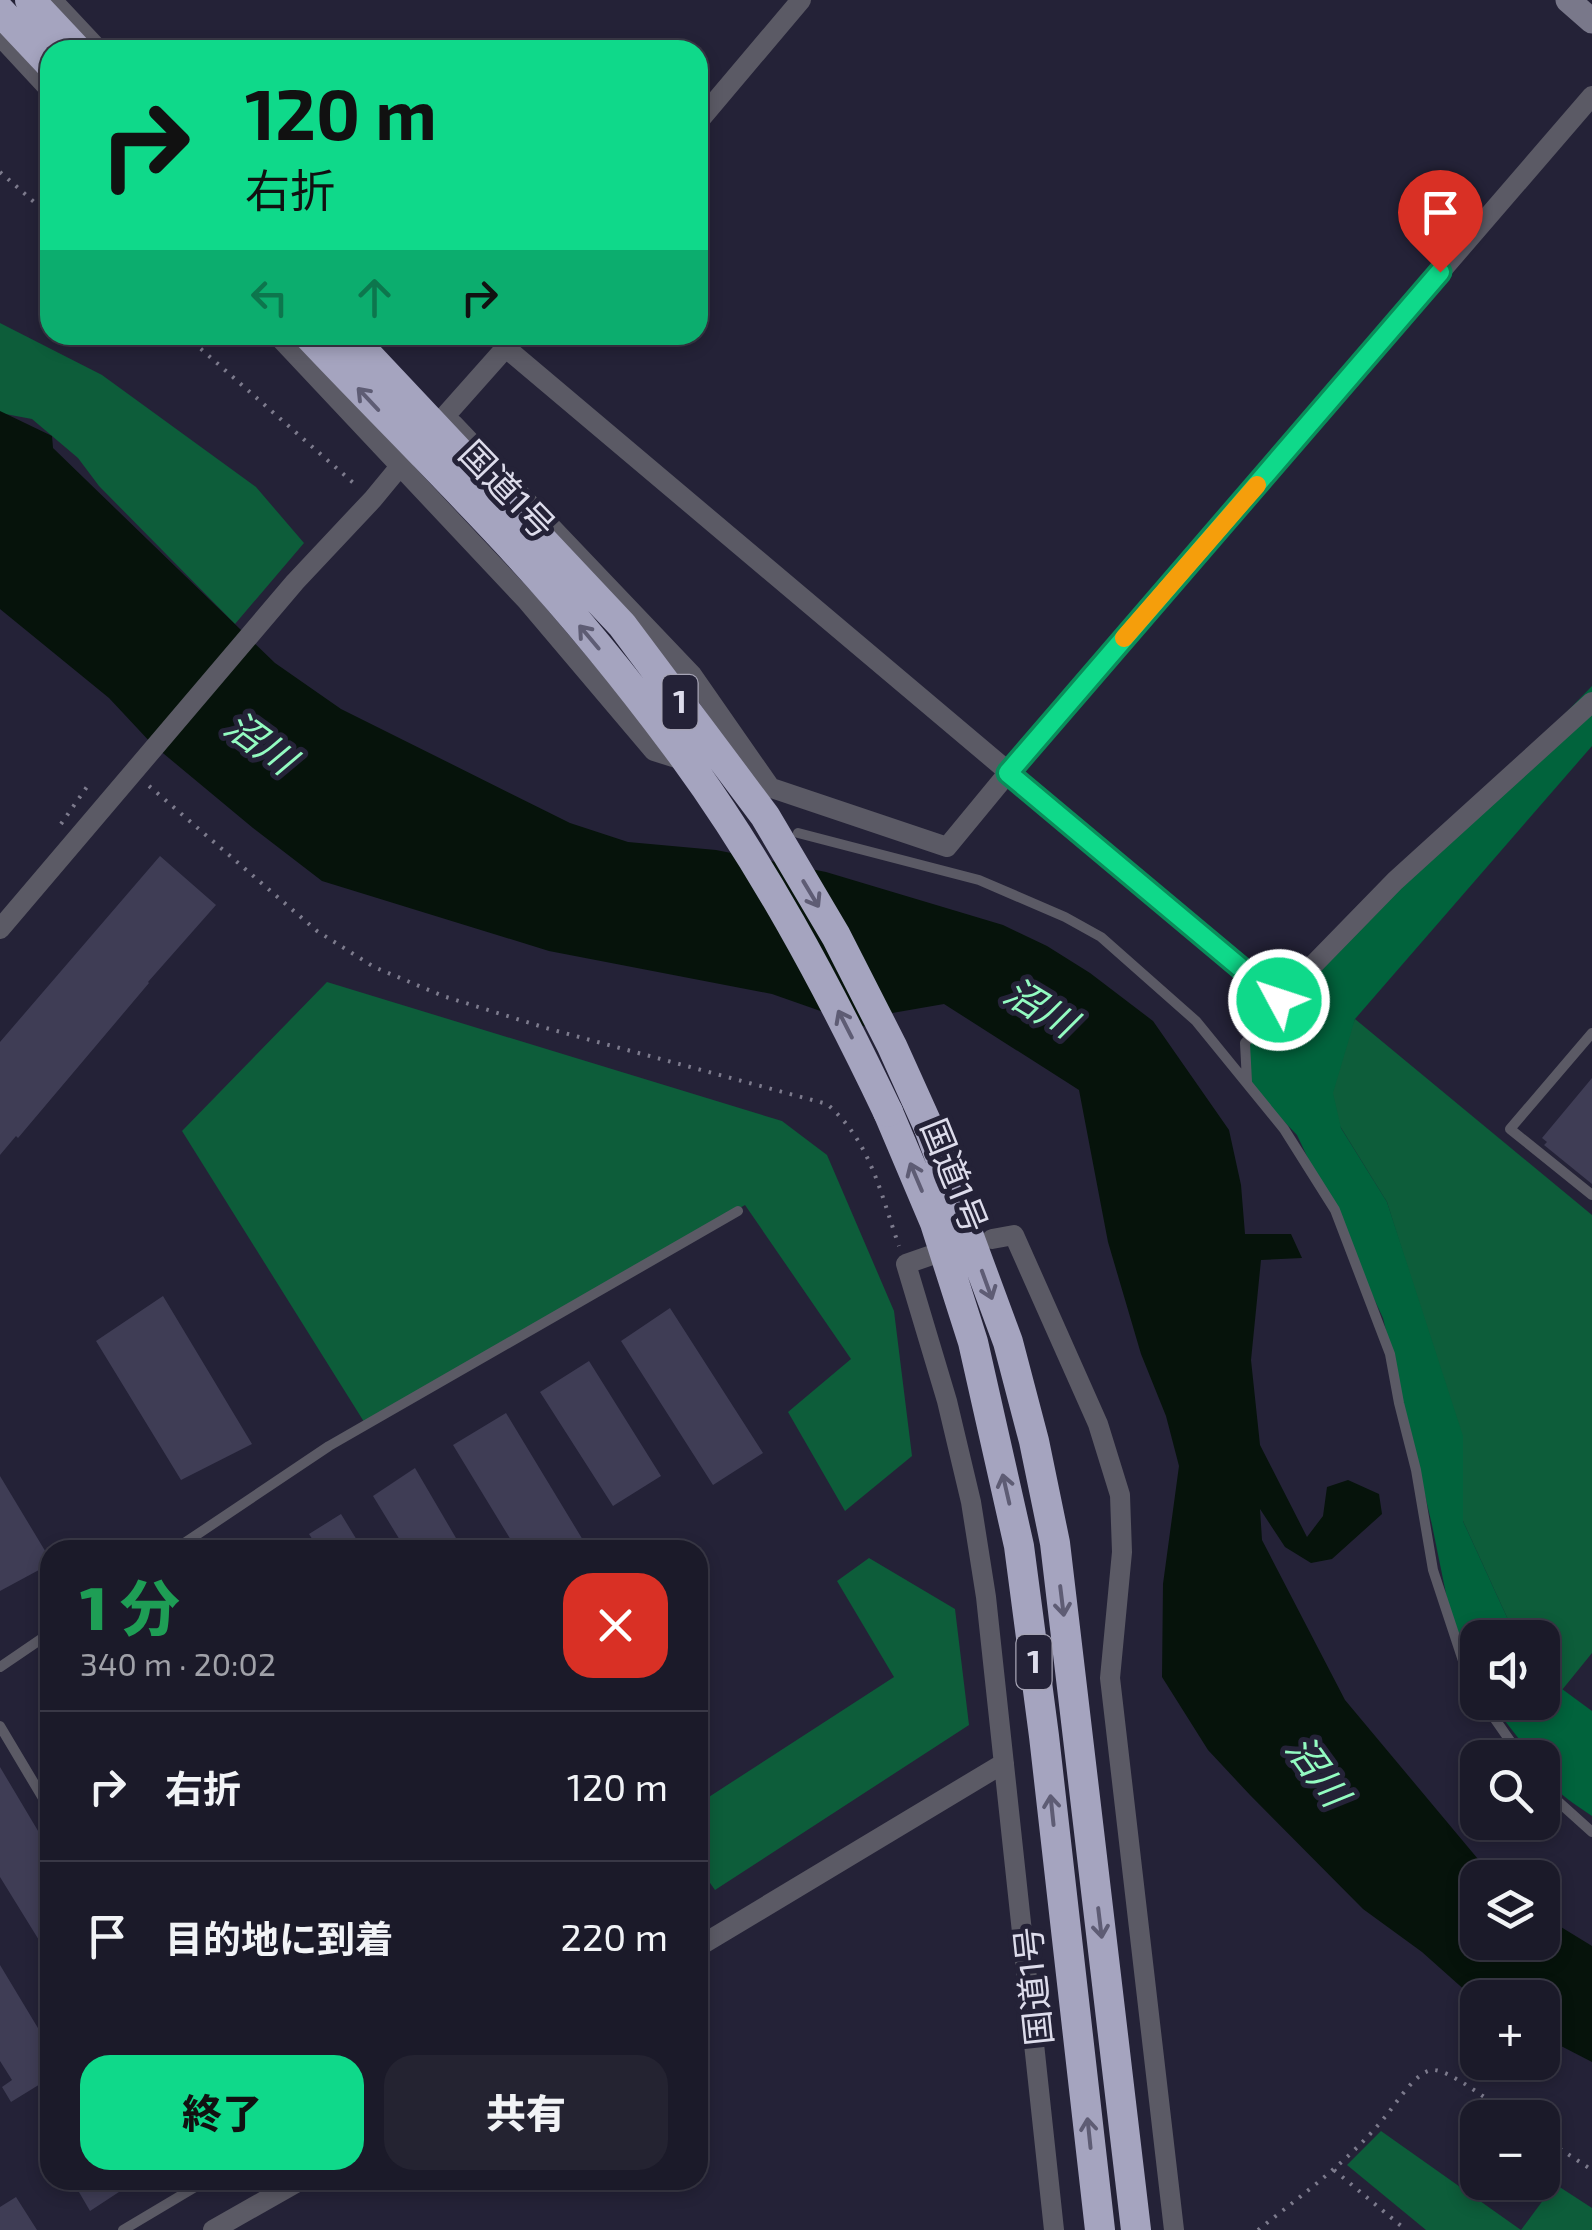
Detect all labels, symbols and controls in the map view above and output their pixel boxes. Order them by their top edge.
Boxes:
text: 120 m [245,70,437,154]
icon: right [80,80,210,210]
text: 右折 [245,162,335,216]
pin [1398,170,1483,273]
icon: arrive [1413,185,1468,240]
icon: left [242,270,297,325]
icon: ahead [347,270,402,325]
icon: right [452,270,507,325]
one-way arrow [357,387,380,412]
street label: 国道1号 [452,431,565,546]
one-way arrow [578,625,600,651]
road number: 1 [662,675,698,729]
water label: 沼川 [217,700,309,785]
one-way arrow [801,879,821,908]
position arrow [1227,948,1331,1052]
water label: 沼川 [997,967,1089,1048]
one-way arrow [835,1010,854,1039]
street label: 国道1号 [914,1112,998,1238]
one-way arrow [905,1162,923,1193]
one-way arrow [979,1269,997,1300]
one-way arrow [996,1474,1014,1506]
text: 1 分 [80,1570,180,1642]
button: close [563,1573,668,1678]
one-way arrow [1053,1584,1071,1616]
map controls [1460,1620,1560,2200]
button: sound [1460,1620,1560,1720]
road number: 1 [1016,1635,1052,1689]
text: 340 m · 20:02 [80,1644,276,1682]
water label: 沼川 [1278,1726,1362,1817]
button: search [1460,1740,1560,1840]
icon: right [80,1759,135,1814]
text: 120 m [567,1763,668,1809]
text: 右折 [165,1765,241,1811]
one-way arrow [1042,1795,1061,1827]
button: layers [1460,1860,1560,1960]
one-way arrow [1091,1907,1110,1939]
icon: arrive [80,1909,135,1964]
text: 220 m [561,1913,668,1959]
text: 目的地に到着 [165,1915,393,1961]
street label: 国道1号 [1005,1925,1059,2048]
button: + [1460,1980,1560,2080]
button: 終了 [80,2055,364,2170]
button: 共有 [384,2055,668,2170]
button: − [1460,2100,1560,2200]
one-way arrow [1079,2118,1098,2150]

